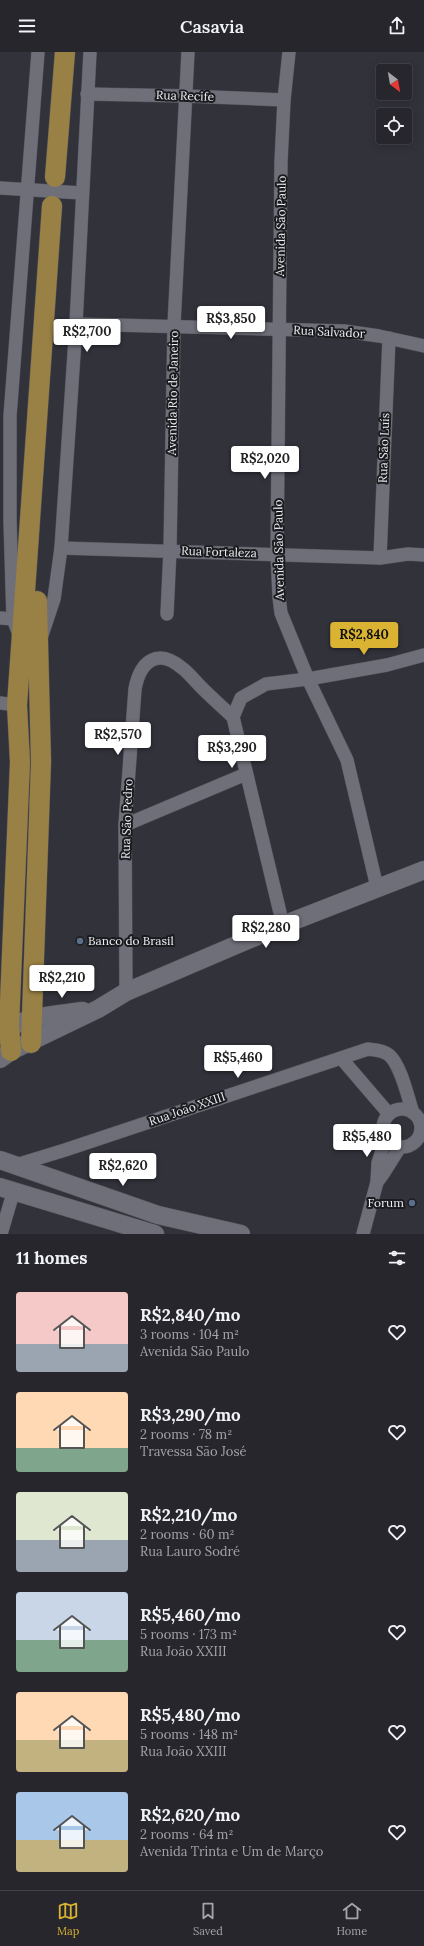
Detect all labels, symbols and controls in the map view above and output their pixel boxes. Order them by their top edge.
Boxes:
icon: menu [16,15,38,37]
text: Casavia [180,15,244,38]
icon: share [386,15,408,37]
north arrow [376,64,412,100]
map controls [376,64,412,144]
street label: Rua Recife [156,87,215,104]
button: locate [376,108,412,144]
street label: Avenida São Paulo [272,175,289,278]
pin: R$3,850 [194,306,268,340]
text: R$3,850 [206,310,256,327]
pin: R$2,700 [50,319,124,353]
street label: Rua Salvador [293,322,366,341]
text: R$2,700 [63,323,112,340]
street label: Avenida Rio de Janeiro [164,331,181,456]
street label: Rua São Luís [375,412,392,483]
pin: R$2,020 [228,446,302,480]
text: R$2,020 [240,450,290,467]
street label: Avenida São Paulo [270,499,287,602]
street label: Rua Fortaleza [181,543,257,560]
pin: R$2,840 [327,622,401,656]
text: R$2,840 [339,626,389,643]
pin: R$2,570 [81,722,155,756]
text: R$2,570 [94,726,142,743]
pin: R$3,290 [195,735,269,769]
text: R$3,290 [207,739,257,756]
street label: Rua São Pedro [118,779,135,859]
pin: R$2,280 [229,915,303,949]
text: R$2,280 [241,919,291,936]
place label: Banco do Brasil [88,933,174,948]
marker: Banco do Brasil [75,936,85,946]
pin: R$2,210 [25,965,99,999]
text: R$2,210 [38,969,86,986]
pin: R$5,460 [201,1045,275,1079]
text: R$5,460 [213,1049,263,1066]
street label: Rua João XXIII [147,1088,227,1129]
pin: R$5,480 [330,1124,404,1158]
text: R$5,480 [342,1128,392,1145]
pin: R$2,620 [86,1153,160,1187]
text: R$2,620 [98,1157,148,1174]
place label: Forum [367,1195,404,1210]
marker: Forum [407,1198,417,1208]
text: 11 homes [16,1247,88,1269]
icon: filters [386,1247,408,1269]
text: R$2,840/mo [140,1304,240,1326]
icon: home [48,1308,96,1356]
icon: heart [386,1321,408,1343]
text: 3 rooms · 104 m² [140,1326,239,1343]
text: Avenida São Paulo [140,1343,249,1360]
text: R$3,290/mo [140,1404,241,1426]
icon: home [48,1408,96,1456]
icon: heart [386,1421,408,1443]
text: 2 rooms · 78 m² [140,1426,232,1443]
text: Travessa São José [140,1443,246,1460]
text: R$2,210/mo [140,1504,237,1526]
icon: home [48,1508,96,1556]
icon: heart [386,1521,408,1543]
text: 2 rooms · 60 m² [140,1526,235,1543]
text: Rua Lauro Sodré [140,1543,240,1560]
text: R$5,460/mo [140,1604,241,1626]
icon: home [48,1608,96,1656]
icon: heart [386,1621,408,1643]
text: 5 rooms · 173 m² [140,1626,237,1643]
text: Rua João XXIII [140,1643,227,1660]
text: R$5,480/mo [140,1704,240,1726]
icon: home [48,1708,96,1756]
icon: heart [386,1721,408,1743]
text: 5 rooms · 148 m² [140,1726,238,1743]
text: Rua João XXIII [140,1743,227,1760]
text: R$2,620/mo [140,1804,240,1826]
icon: home [48,1808,96,1856]
icon: heart [386,1821,408,1843]
text: 2 rooms · 64 m² [140,1826,233,1843]
text: Avenida Trinta e Um de Março [140,1843,323,1860]
tab: Map [57,1900,79,1938]
tab: Saved [193,1900,223,1938]
tab: Home [337,1900,367,1938]

